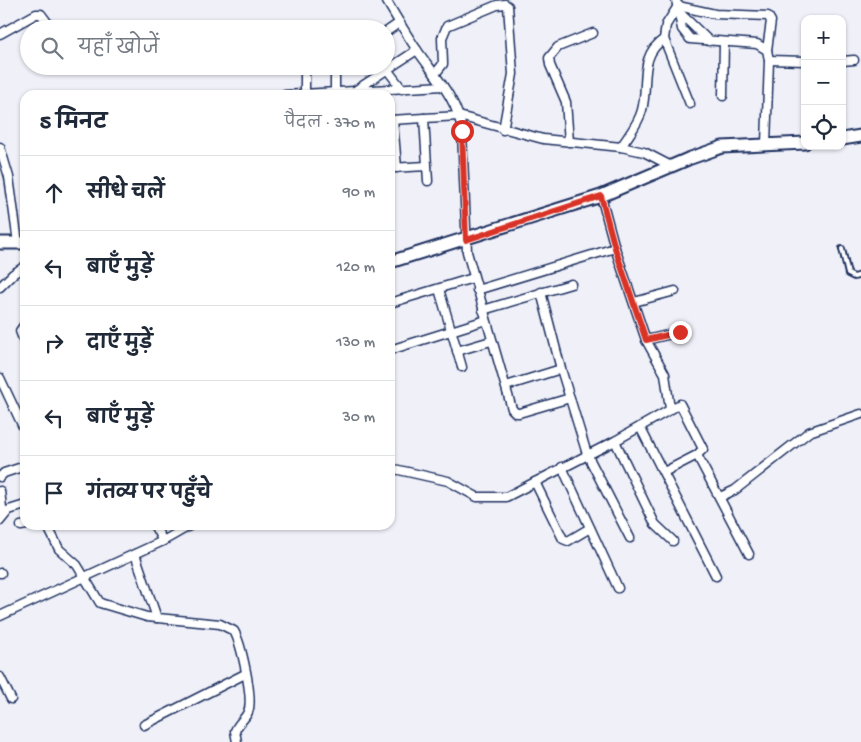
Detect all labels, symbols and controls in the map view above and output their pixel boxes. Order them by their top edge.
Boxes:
map controls [801,15,846,150]
button: + [801,15,846,60]
search box [20,20,395,75]
icon: search [38,34,66,62]
text: यहाँ खोजें [78,38,159,61]
button: − [801,60,846,105]
button: locate [801,105,846,150]
text: 5 मिनट [40,112,107,137]
text: पैदल · 370 m [285,115,375,134]
route start [451,120,474,143]
icon: ahead [40,179,68,207]
text: सीधे चलें [87,183,164,206]
text: 90 m [343,184,375,203]
icon: left [40,254,68,282]
text: बाएँ मुड़ें [87,258,153,281]
text: 120 m [336,259,375,278]
route end [669,321,692,344]
icon: right [40,329,68,357]
text: दाएँ मुड़ें [87,333,153,356]
text: 130 m [336,334,375,353]
icon: left [40,404,68,432]
text: बाएँ मुड़ें [87,408,153,431]
text: 30 m [342,409,375,428]
icon: arrive [40,479,68,507]
text: गंतव्य पर पहुँचे [87,483,211,506]

